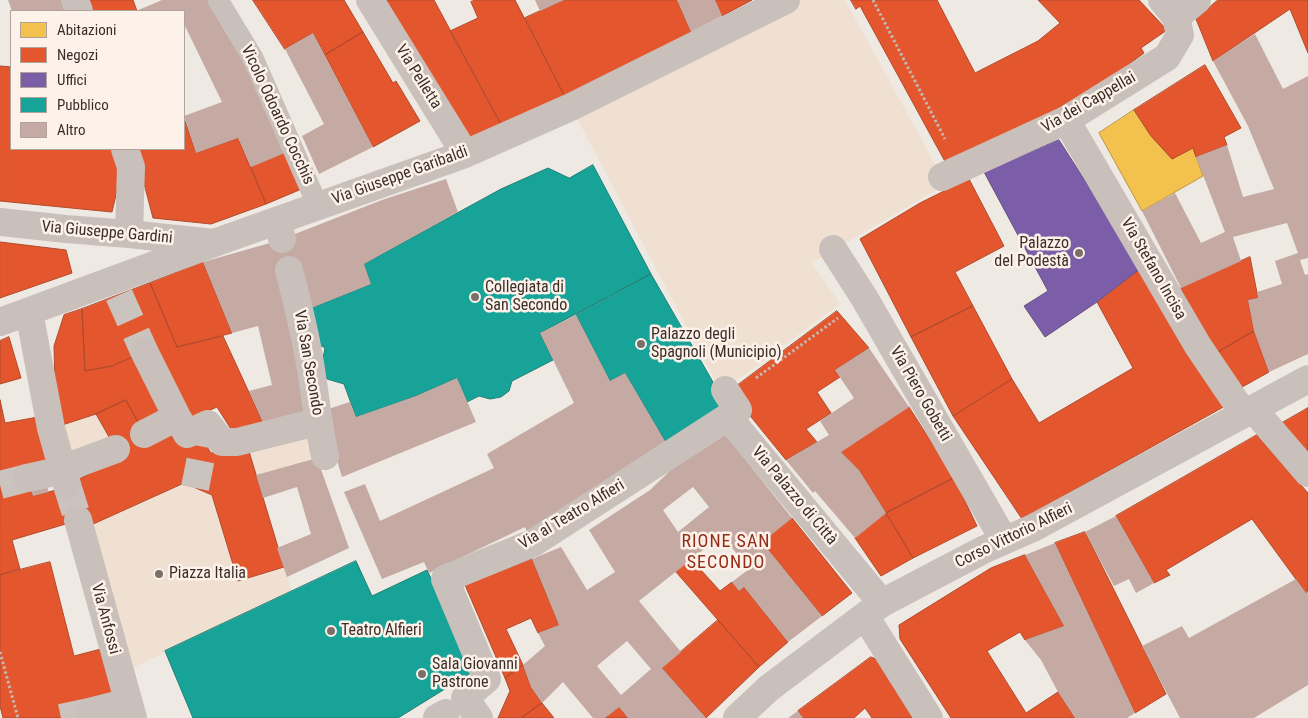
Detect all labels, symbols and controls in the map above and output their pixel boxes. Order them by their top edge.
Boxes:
legend [10,10,185,150]
text: Abitazioni [57,21,116,39]
street label: Via Pelletta [391,41,445,113]
street label: Vicolo Odoardo Cocchis [236,42,318,188]
text: Negozi [57,46,98,64]
street label: Via dei Cappellai [1039,68,1139,138]
text: Uffici [57,71,87,89]
text: Pubblico [57,96,109,114]
text: Altro [57,121,85,139]
street label: Via Giuseppe Garibaldi [329,143,471,209]
street label: Via Stefano Incisa [1116,215,1190,323]
street label: Via Giuseppe Gardini [41,218,173,248]
place label: Palazzo del Podestà [994,234,1069,272]
marker: Palazzo del Podestà [1073,247,1085,259]
place label: Collegiata di San Secondo [485,278,567,316]
marker: Collegiata di San Secondo [469,291,481,303]
street label: Via San Secondo [289,309,327,417]
place label: Palazzo degli Spagnoli (Municipio) [651,325,782,363]
marker: Palazzo degli Spagnoli (Municipio) [635,338,647,350]
street label: Via Piero Gobetti [885,343,955,445]
street label: Via Palazzo di Città [747,443,841,549]
street label: Via al Teatro Alfieri [516,476,628,554]
street label: Corso Vittorio Alfieri [952,499,1076,573]
district label: RIONE SAN SECONDO [680,531,772,574]
place label: Piazza Italia [169,564,246,584]
marker: Piazza Italia [153,568,165,580]
street label: Via Anfossi [86,582,124,656]
place label: Teatro Alfieri [341,621,422,641]
marker: Teatro Alfieri [325,625,337,637]
place label: Sala Giovanni Pastrone [432,655,518,693]
marker: Sala Giovanni Pastrone [416,668,428,680]

